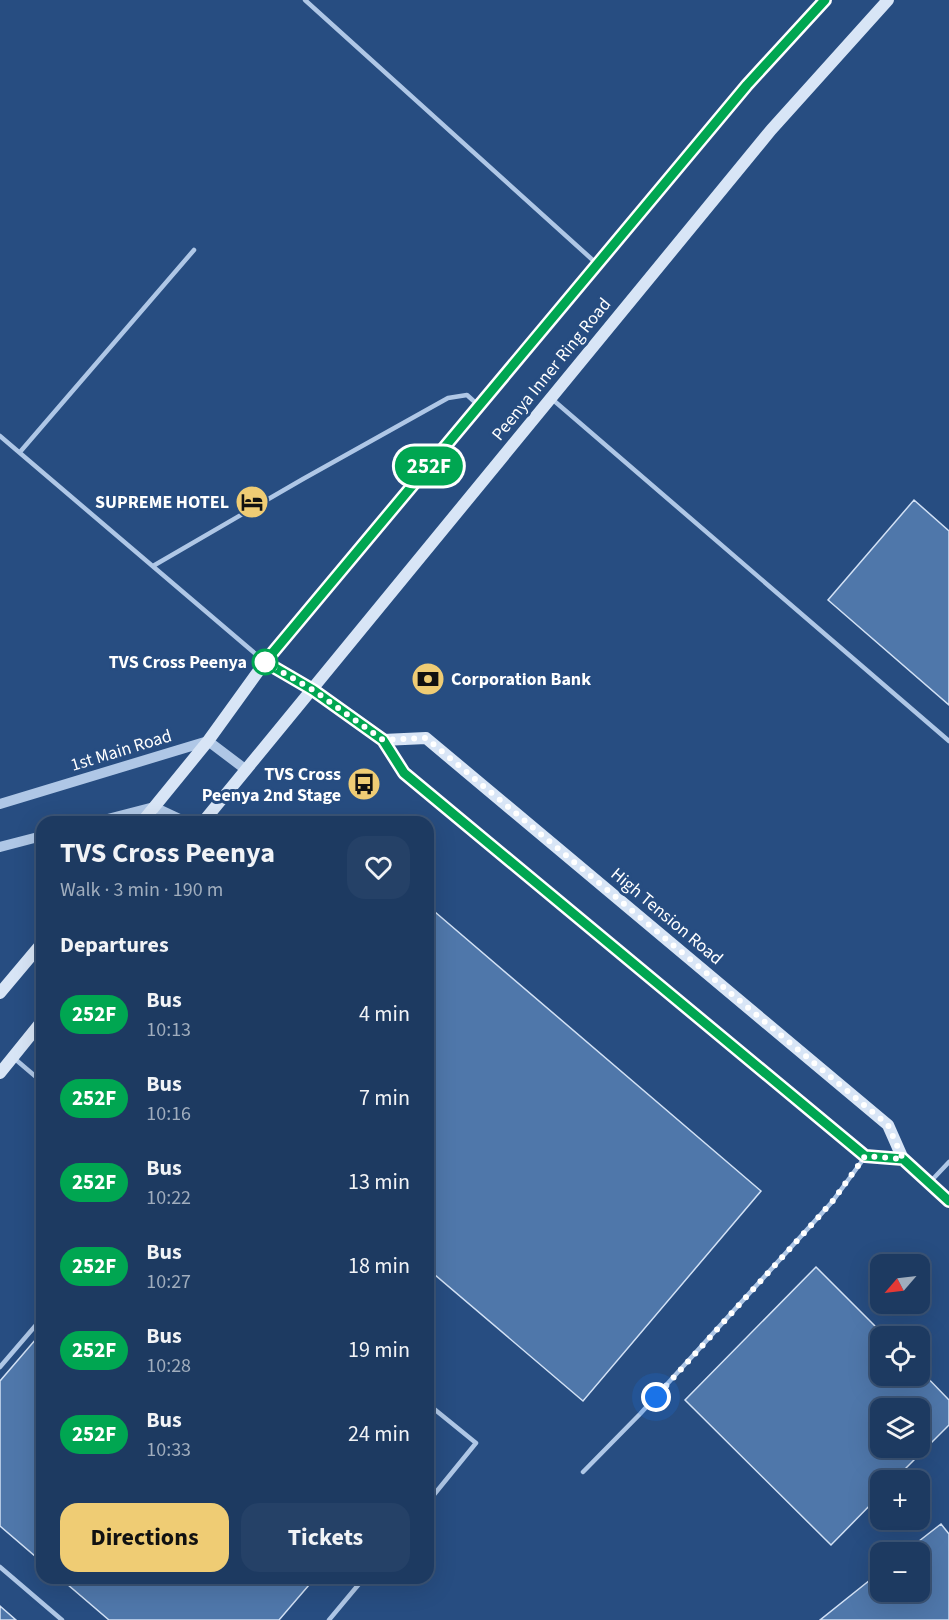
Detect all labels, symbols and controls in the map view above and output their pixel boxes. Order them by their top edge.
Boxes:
street label: Peenya Inner Ring Road [486,293,617,446]
line badge: 252F [387,446,471,486]
text: 252F [407,451,451,481]
hotel icon: SUPREME HOTEL [234,484,270,520]
place label: SUPREME HOTEL [95,490,229,515]
marker: TVS Cross Peenya [252,649,278,675]
place label: TVS Cross Peenya [109,650,247,675]
bank icon: Corporation Bank [410,661,446,697]
place label: Corporation Bank [451,667,591,692]
street label: 1st Main Road [68,723,175,778]
place label: TVS Cross Peenya 2nd Stage [202,762,341,808]
bus stop icon: TVS Cross Peenya 2nd Stage [346,766,382,802]
text: TVS Cross Peenya [60,833,275,873]
button: heart [347,836,410,899]
street label: High Tension Road [605,862,728,971]
text: Walk · 3 min · 190 m [60,876,223,904]
text: Departures [60,929,169,961]
text: Bus [146,984,182,1016]
text: 4 min [359,998,410,1030]
text: 252F [72,999,116,1029]
text: 10:13 [146,1016,191,1044]
text: Bus [146,1068,182,1100]
text: 7 min [359,1082,410,1114]
text: 252F [72,1083,116,1113]
text: 10:16 [146,1100,191,1128]
text: Bus [146,1152,182,1184]
text: 13 min [348,1166,410,1198]
text: 252F [72,1167,116,1197]
text: 10:22 [146,1184,191,1212]
text: Bus [146,1236,182,1268]
text: 18 min [348,1250,410,1282]
text: 252F [72,1251,116,1281]
north arrow [870,1254,930,1314]
map controls [870,1254,930,1602]
text: 10:27 [146,1268,191,1296]
text: Bus [146,1320,182,1352]
button: locate [870,1326,930,1386]
text: 19 min [348,1334,410,1366]
text: 252F [72,1335,116,1365]
text: 10:28 [146,1352,191,1380]
your location [641,1382,671,1412]
button: layers [870,1398,930,1458]
text: Bus [146,1404,182,1436]
text: 24 min [348,1418,410,1450]
text: 252F [72,1419,116,1449]
text: 10:33 [146,1436,191,1464]
button: + [870,1470,930,1530]
button: Directions [60,1503,229,1572]
button: Tickets [241,1503,410,1572]
button: − [870,1542,930,1602]

